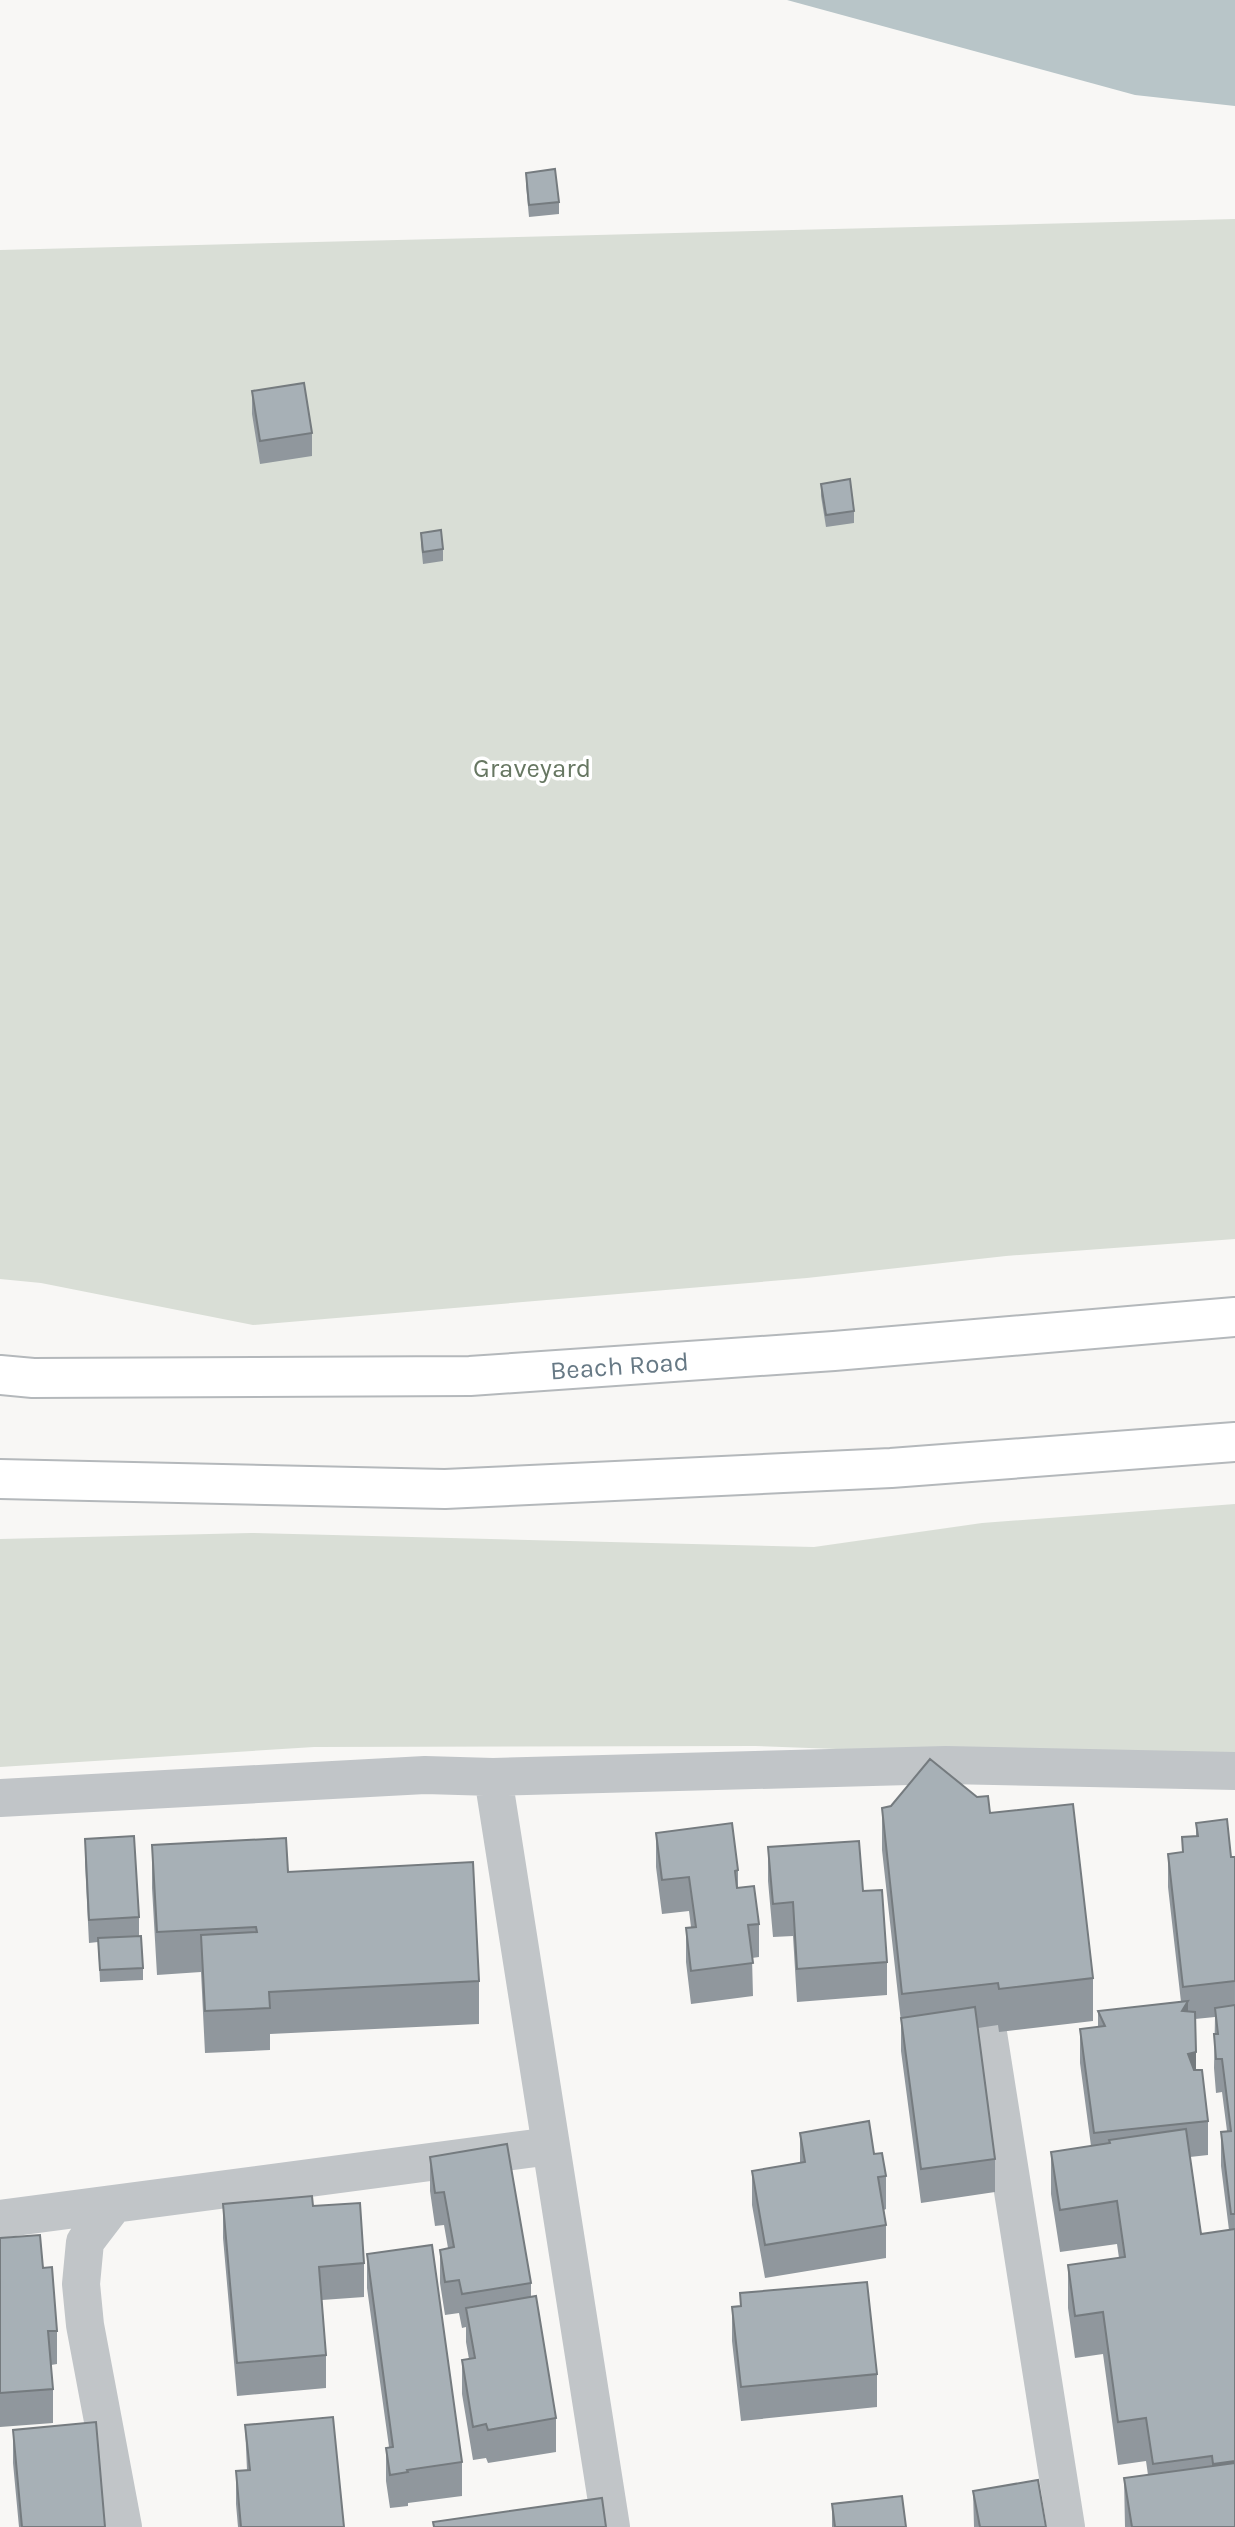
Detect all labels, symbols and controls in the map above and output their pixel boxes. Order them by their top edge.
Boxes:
park label: Graveyard [473,753,591,784]
street label: Beach Road [549,1346,690,1386]

